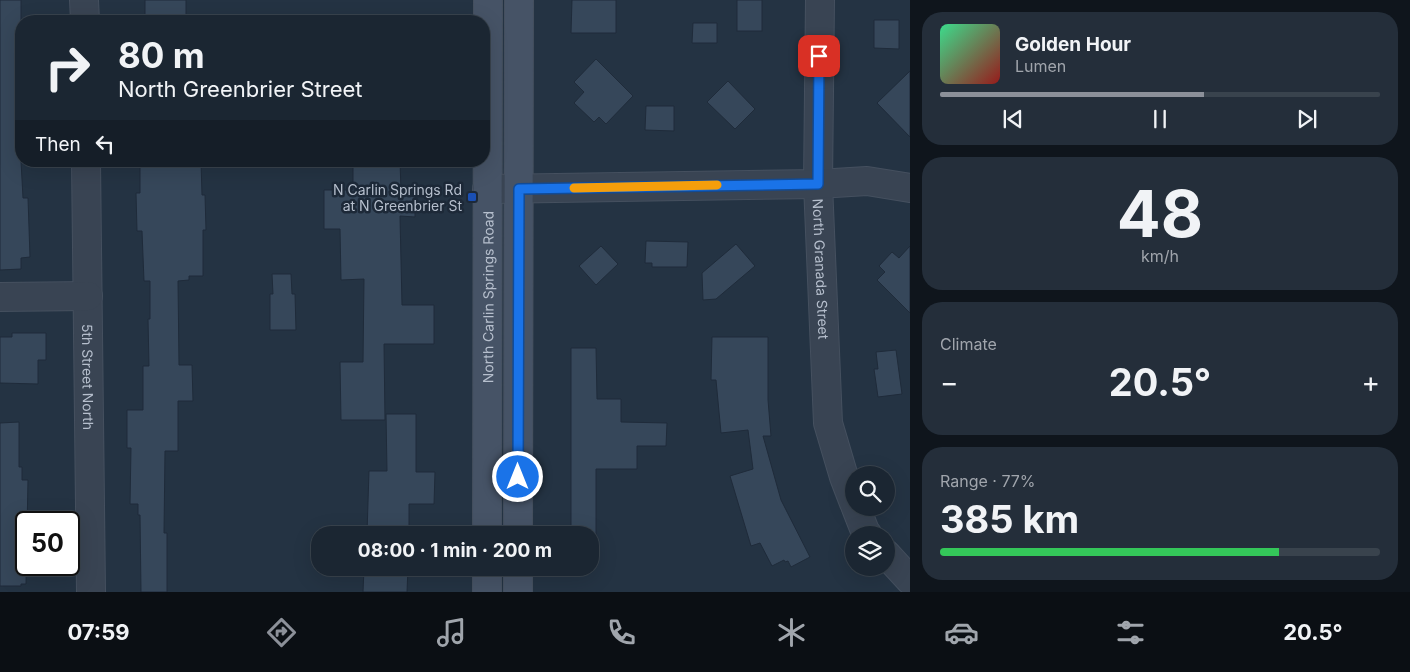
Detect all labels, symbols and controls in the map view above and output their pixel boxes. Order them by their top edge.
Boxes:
text: Golden Hour [1015,33,1131,56]
text: 80 m [118,34,205,76]
icon: right [35,35,100,100]
pin [798,35,840,77]
icon: arrive [805,42,833,70]
text: Lumen [1015,56,1066,76]
text: North Greenbrier Street [118,76,363,102]
icon: previous [999,105,1027,133]
icon: pause [1146,105,1174,133]
icon: next [1293,105,1321,133]
icon: left [91,130,119,158]
text: Then [35,133,81,156]
text: 48 [1117,174,1203,253]
place label: N Carlin Springs Rd at N Greenbrier St [333,181,462,214]
marker: N Carlin Springs Rd at N Greenbrier St [466,191,478,203]
street label: North Granada Street [810,198,833,340]
street label: North Carlin Springs Road [479,211,496,383]
text: km/h [1141,246,1179,266]
street label: 5th Street North [79,324,98,430]
text: Climate [940,334,997,354]
text: 20.5° [1109,359,1211,405]
text: − [940,365,959,399]
text: + [1361,365,1380,399]
position arrow [491,450,543,502]
map controls [845,466,895,576]
button: search [845,466,895,516]
text: Range · 77% [940,471,1036,491]
text: 385 km [940,496,1079,542]
speed limit sign: 50 [15,511,80,576]
button: layers [845,526,895,576]
text: 08:00 · 1 min · 200 m [358,539,552,562]
icon: directions [264,615,299,650]
icon: music [434,615,469,650]
icon: phone [604,615,639,650]
icon: climate [774,615,809,650]
icon: car [944,615,979,650]
icon: filters [1113,615,1148,650]
text: 07:59 [67,619,130,645]
text: 20.5° [1283,619,1343,645]

